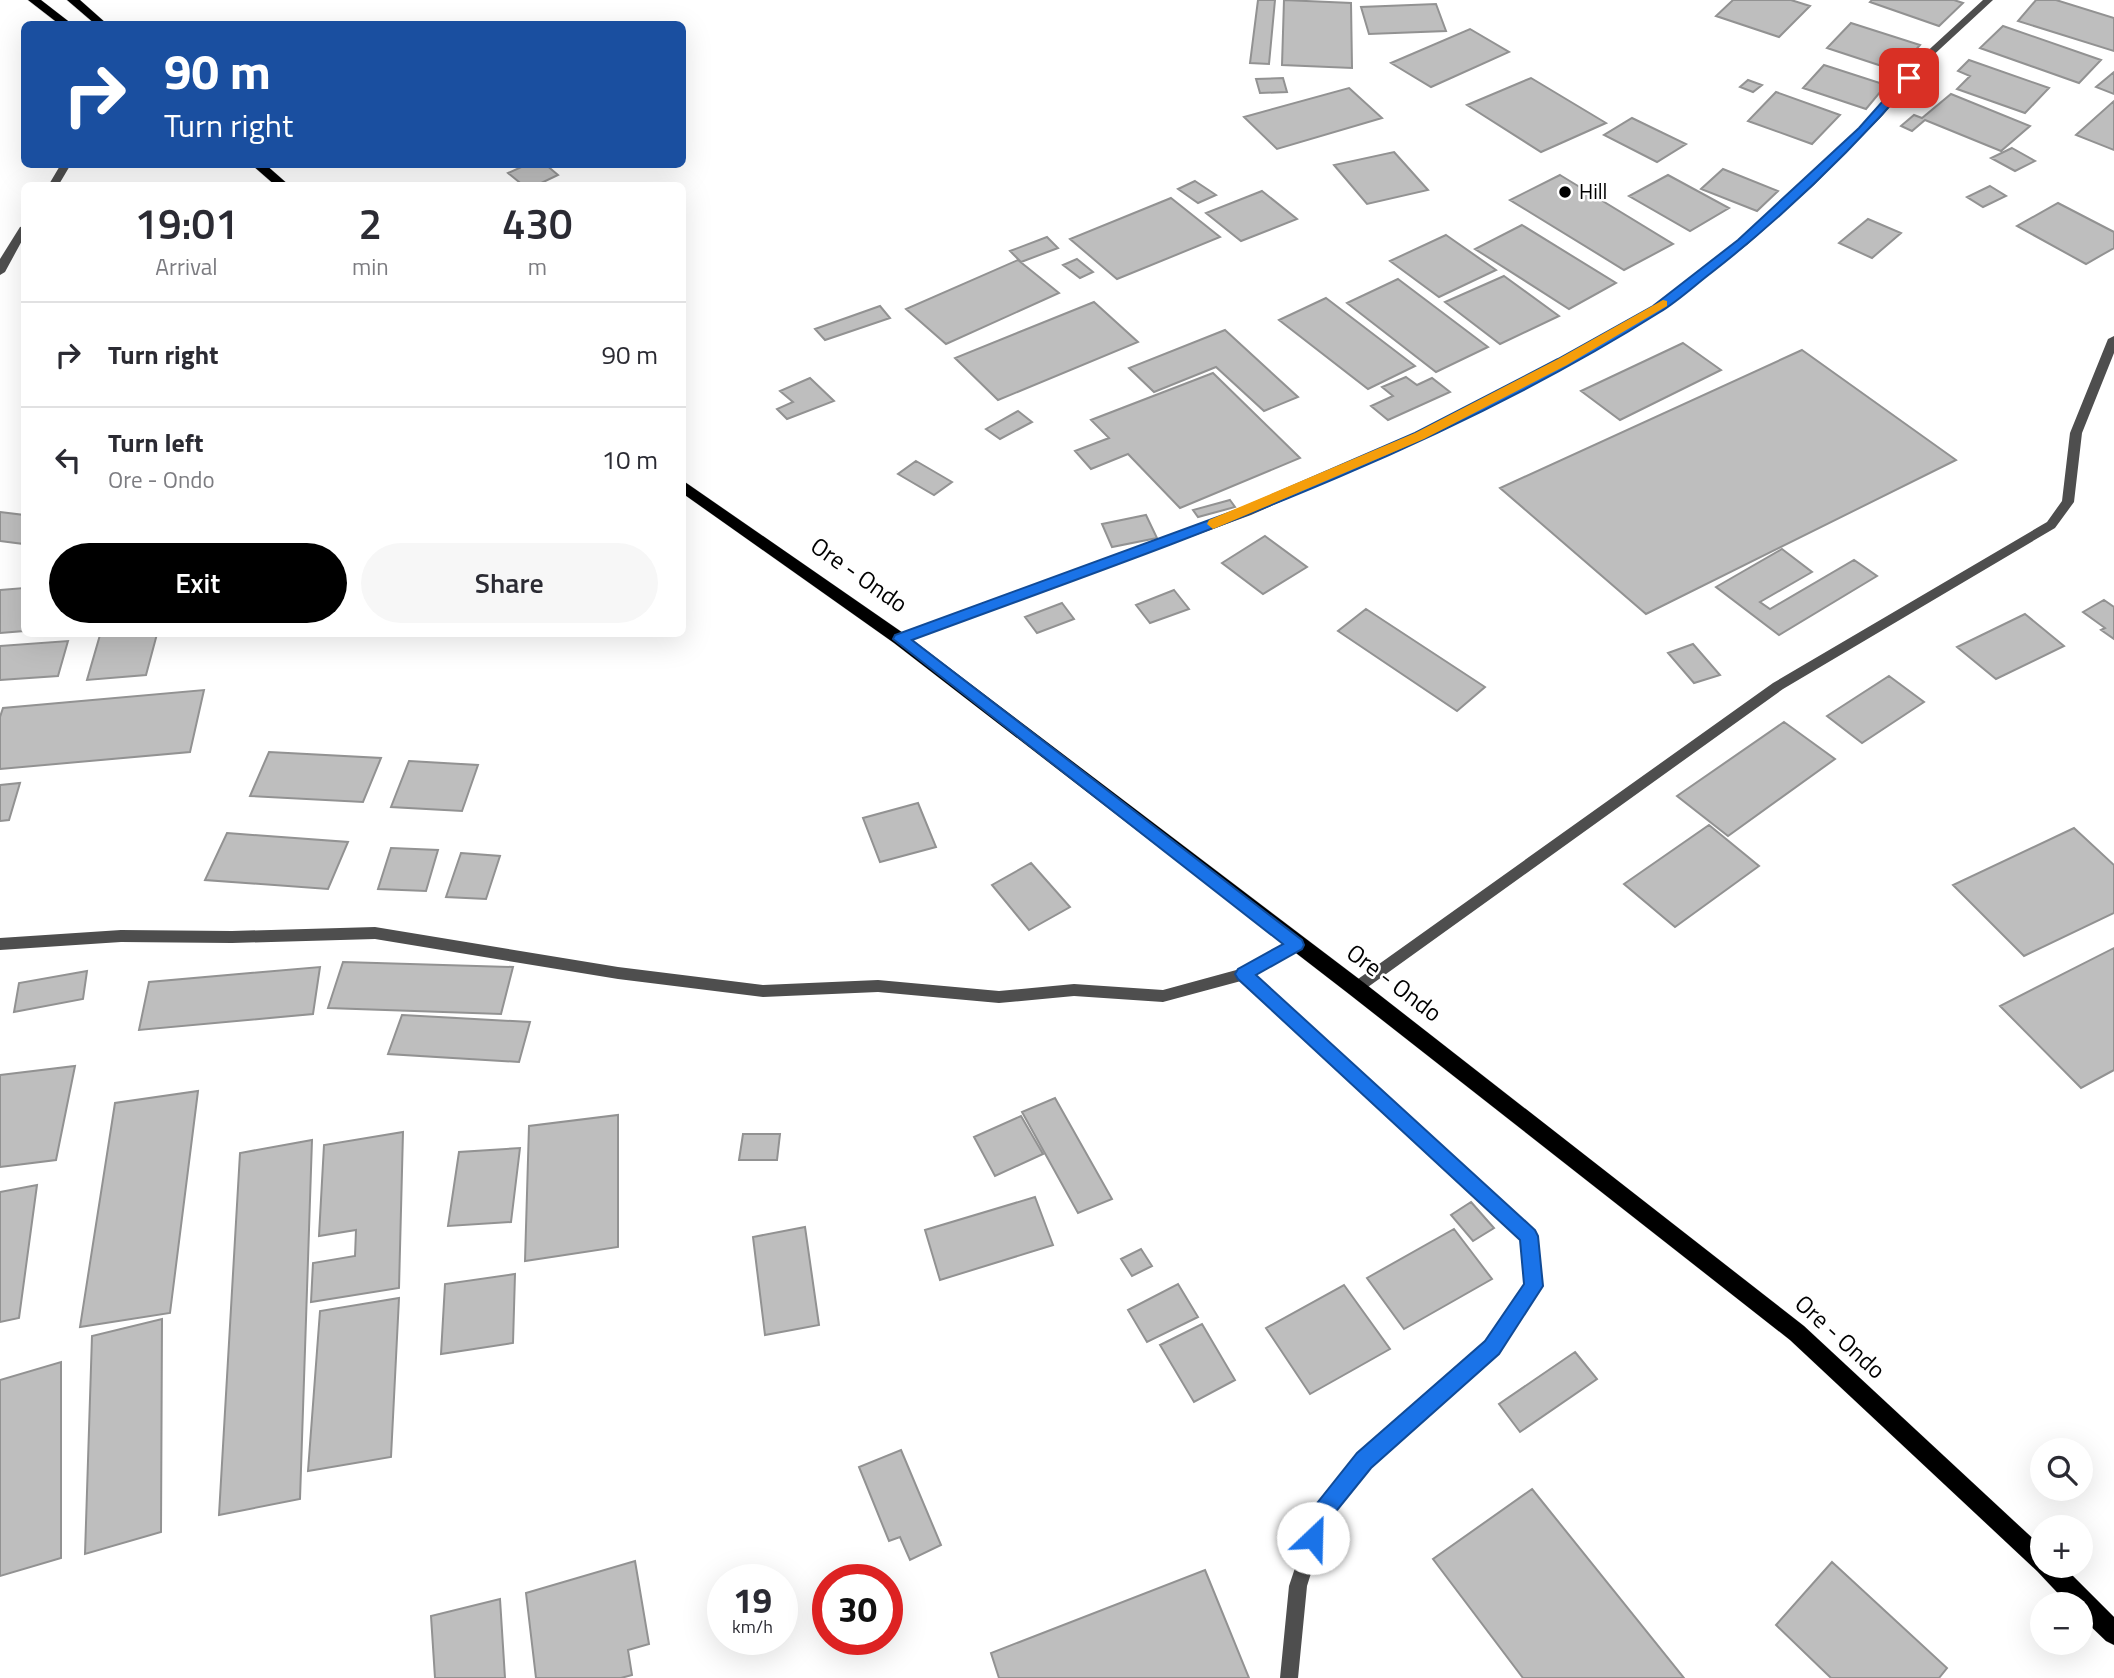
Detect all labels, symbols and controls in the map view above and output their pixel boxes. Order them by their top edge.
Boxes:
text: 90 m [164,33,271,108]
pin [1879,48,1939,108]
icon: right [49,49,140,140]
icon: arrive [1890,59,1928,97]
text: Turn right [164,101,293,149]
place label: Hill [1579,175,1607,207]
marker: Hill [1557,184,1573,200]
text: 19:01 [134,191,239,255]
text: 2 [359,191,382,255]
text: 430 [502,191,573,255]
text: Arrival [155,249,218,284]
text: min [352,249,389,284]
text: m [528,249,547,284]
text: Turn right [108,335,219,374]
text: 90 m [601,335,658,374]
icon: right [49,336,87,374]
text: Turn left [108,423,203,462]
text: 10 m [601,440,658,479]
icon: left [49,441,87,479]
text: Ore - Ondo [108,462,215,497]
street label: Ore - Ondo [804,528,915,621]
button: Exit [49,543,347,623]
button: Share [361,543,658,623]
street label: Ore - Ondo [1339,934,1450,1030]
street label: Ore - Ondo [1787,1286,1894,1387]
map controls [2030,1438,2093,1655]
button: search [2030,1438,2093,1501]
position arrow [1276,1501,1350,1575]
button: + [2030,1515,2093,1578]
speed limit sign: 30 [812,1564,903,1655]
text: 19 [733,1573,772,1627]
button: − [2030,1592,2093,1655]
text: km/h [732,1613,773,1640]

